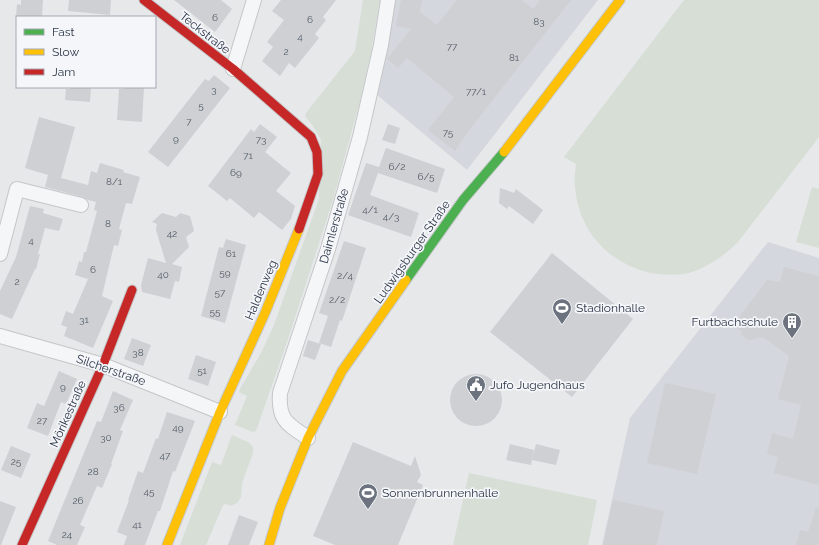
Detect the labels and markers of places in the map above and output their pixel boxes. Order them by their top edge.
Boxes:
sports icon: Stadionhalle [551,297,573,325]
place label: Stadionhalle [576,301,645,315]
building icon: Furtbachschule [781,311,803,339]
place label: Furtbachschule [692,315,778,329]
public building icon: Jufo Jugendhaus [465,374,487,402]
place label: Jufo Jugendhaus [490,378,585,392]
sports icon: Sonnenbrunnenhalle [357,482,379,510]
place label: Sonnenbrunnenhalle [382,486,498,500]

